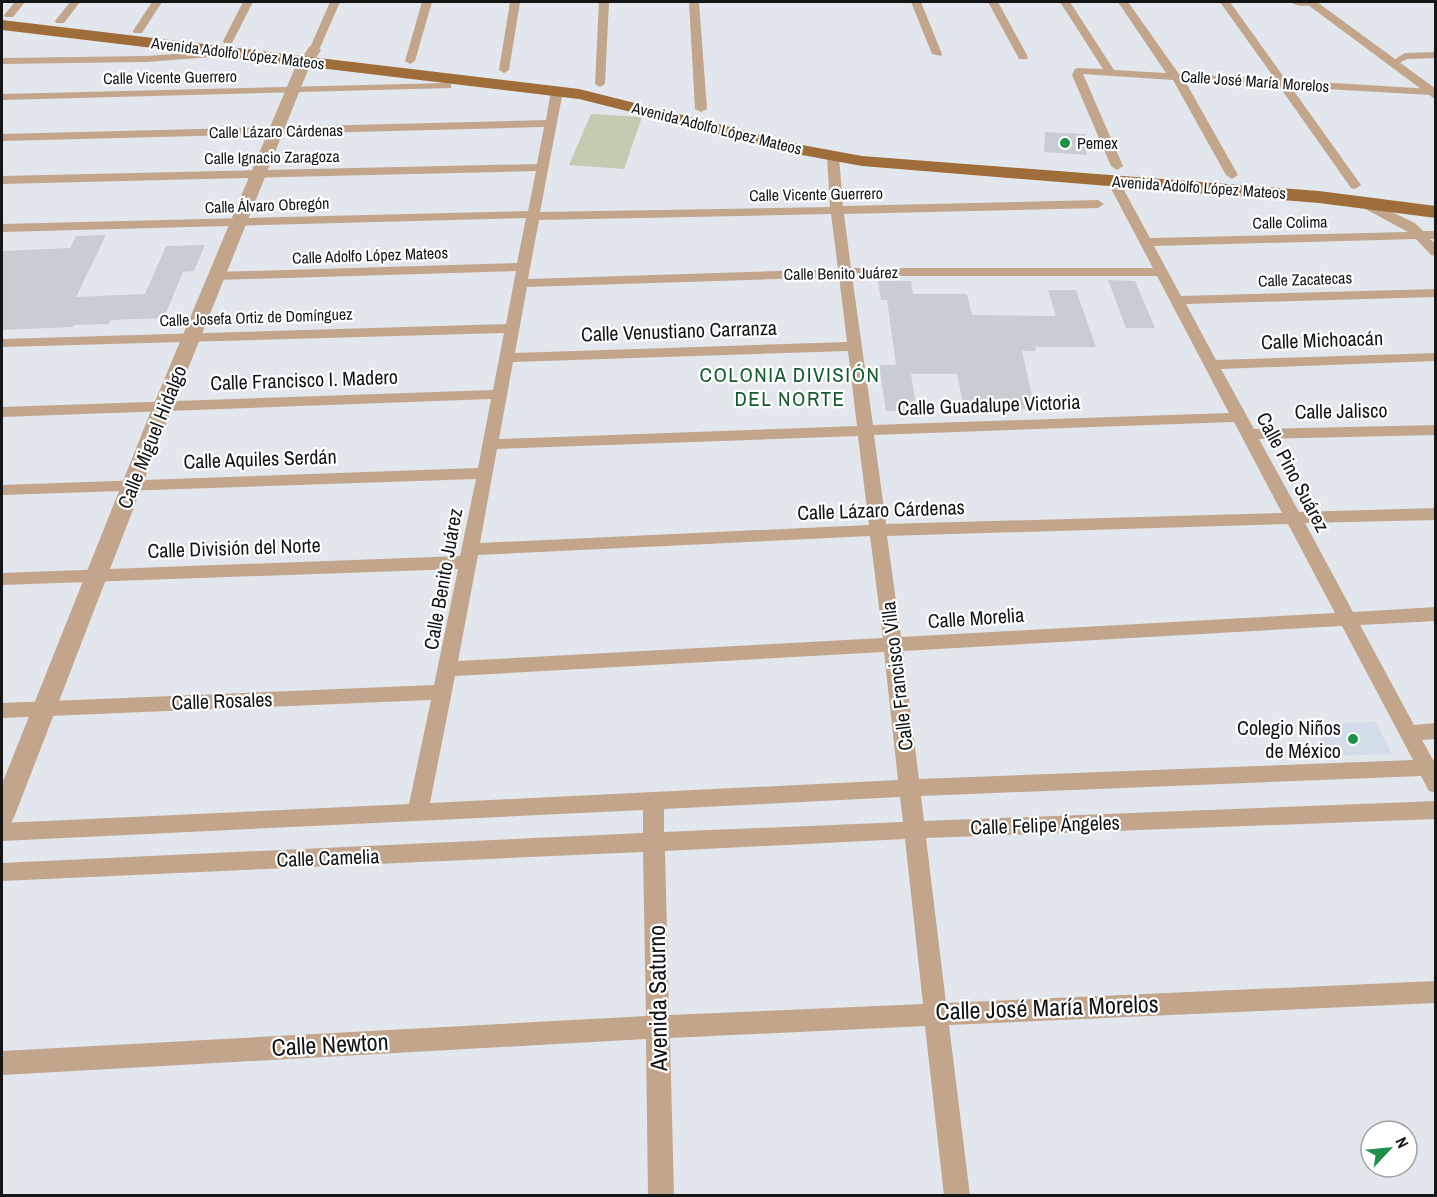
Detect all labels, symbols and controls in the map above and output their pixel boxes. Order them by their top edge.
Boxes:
street label: Avenida Adolfo López Mateos [149,31,326,75]
street label: Calle Vicente Guerrero [103,65,237,89]
street label: Calle José María Morelos [1180,65,1330,97]
street label: Avenida Adolfo López Mateos [629,96,804,160]
street label: Calle Lázaro Cárdenas [209,119,343,143]
place label: Pemex [1077,132,1118,154]
marker: Pemex [1058,136,1072,150]
street label: Calle Ignacio Zaragoza [204,145,341,169]
street label: Avenida Adolfo López Mateos [1110,170,1287,204]
street label: Calle Vicente Guerrero [749,182,883,206]
street label: Calle Álvaro Obregón [204,192,330,218]
street label: Calle Colima [1252,210,1328,234]
street label: Calle Adolfo López Mateos [292,241,448,269]
street label: Calle Benito Juárez [784,261,899,285]
street label: Calle Zacatecas [1258,266,1352,292]
street label: Calle Josefa Ortiz de Domínguez [159,303,353,331]
street label: Calle Venustiano Carranza [581,314,777,347]
street label: Calle Michoacán [1260,324,1383,355]
district label: COLONIA DIVISIÓN DEL NORTE [700,360,880,413]
street label: Calle Miguel Hidalgo [111,361,193,512]
street label: Calle Francisco I. Madero [210,363,398,396]
street label: Calle Guadalupe Victoria [897,388,1081,421]
street label: Calle Jalisco [1294,396,1388,425]
street label: Calle Pino Suárez [1250,407,1336,536]
street label: Calle Aquiles Serdán [183,442,337,475]
street label: Calle Lázaro Cárdenas [797,493,965,526]
street label: Calle Benito Juárez [417,506,468,652]
street label: Calle División del Norte [147,531,321,564]
street label: Calle Francisco Villa [874,600,919,752]
street label: Calle Morelia [927,601,1025,634]
street label: Calle Rosales [171,685,273,716]
place label: Colegio Niños de México [1237,714,1341,764]
marker: Colegio Niños de México [1346,732,1360,746]
street label: Calle Felipe Ángeles [970,808,1120,841]
street label: Calle Camelia [276,842,380,873]
street label: Avenida Saturno [640,925,674,1072]
street label: Calle José María Morelos [935,987,1159,1027]
street label: Calle Newton [271,1025,389,1063]
north arrow [1359,1119,1419,1179]
text: N [1391,1133,1414,1152]

